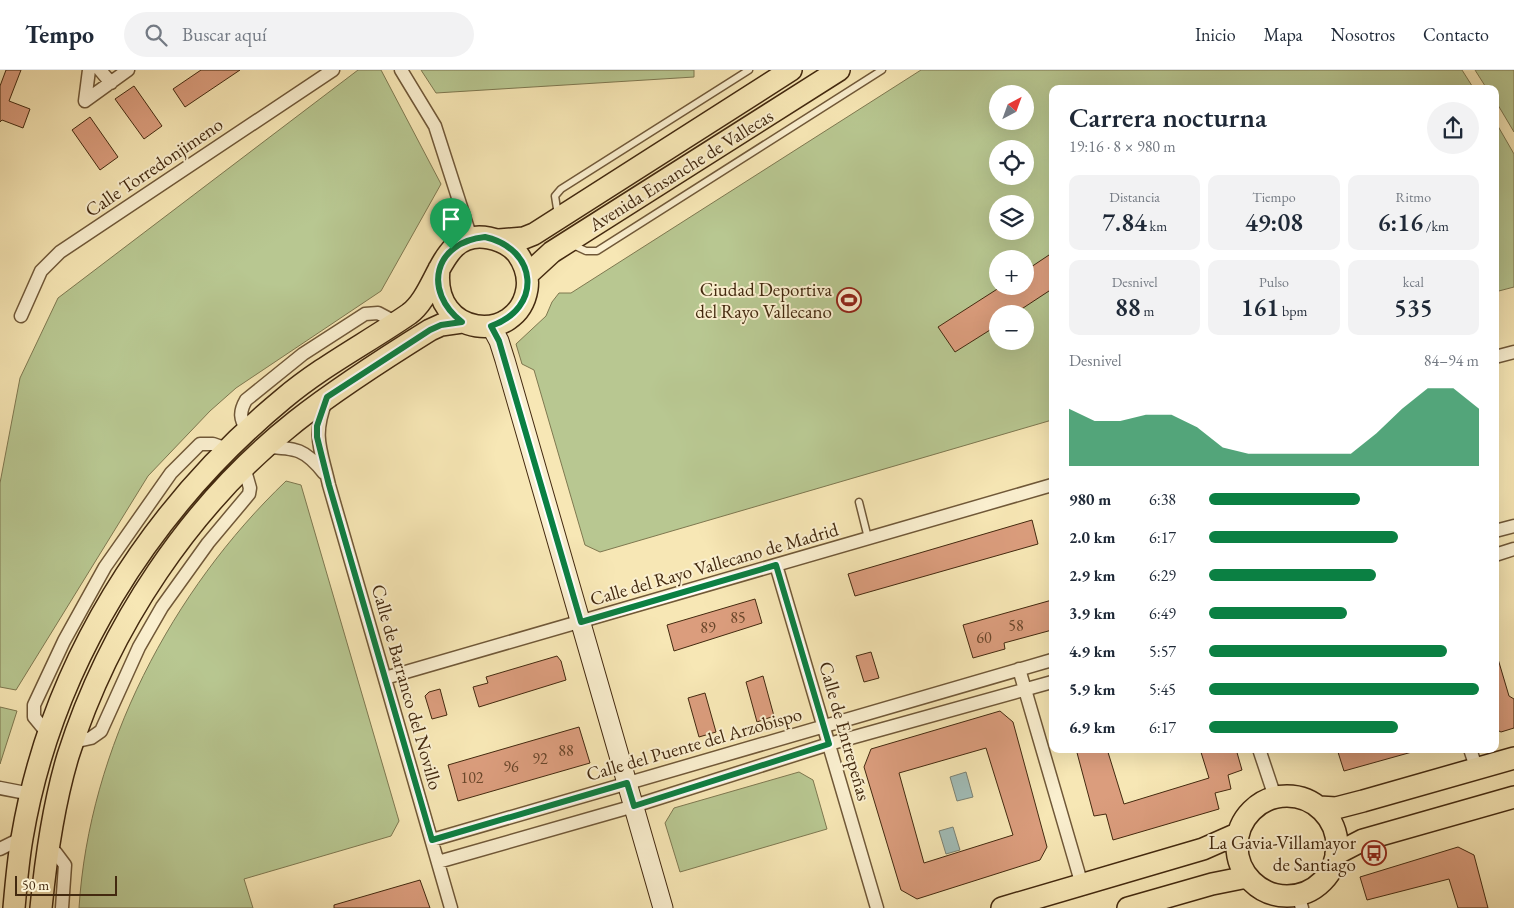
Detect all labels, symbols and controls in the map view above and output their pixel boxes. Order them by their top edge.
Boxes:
search box [124,12,474,57]
text: Tempo [25,19,94,50]
icon: search [142,21,170,49]
text: Buscar aquí [182,22,267,47]
text: Inicio [1195,23,1236,46]
text: Mapa [1264,23,1303,46]
text: Nosotros [1331,23,1395,46]
text: Contacto [1423,23,1489,46]
north arrow [989,85,1034,130]
map controls [989,85,1034,350]
text: Carrera nocturna [1069,99,1267,135]
button: share [1427,102,1479,154]
street label: Avenida Ensanche de Vallecas [583,103,778,238]
street label: Calle Torredonjimeno [80,112,228,222]
text: 19:16 · 8 × 980 m [1069,136,1176,157]
button: locate [989,140,1034,185]
text: Distancia [1109,188,1160,206]
text: Tiempo [1252,188,1296,206]
text: Ritmo [1396,188,1431,206]
button: layers [989,195,1034,240]
pin [430,198,472,249]
icon: arrive [437,205,465,233]
text: 7.84 [1102,206,1147,238]
text: 49:08 [1245,206,1303,238]
text: 6:16 [1378,206,1423,238]
text: km [1147,217,1167,235]
text: /km [1423,217,1449,235]
button: + [989,250,1034,295]
text: Desnivel [1112,273,1158,291]
text: Pulso [1259,273,1289,291]
text: kcal [1403,273,1424,291]
place label: Ciudad Deportiva del Rayo Vallecano [695,277,832,324]
sports icon: Ciudad Deportiva del Rayo Vallecano [836,287,862,313]
text: 88 [1115,291,1141,323]
text: 161 [1241,291,1279,323]
text: 535 [1394,291,1433,323]
text: m [1141,302,1154,320]
text: bpm [1279,302,1307,320]
button: − [989,305,1034,350]
text: Desnivel [1069,350,1122,371]
text: 84–94 m [1424,350,1479,371]
text: 980 m [1069,489,1111,510]
text: 6:38 [1149,489,1176,510]
street label: Calle del Rayo Vallecano de Madrid [587,516,841,611]
text: 2.0 km [1069,527,1115,548]
text: 6:17 [1149,527,1176,548]
text: 2.9 km [1069,565,1115,586]
text: 6:29 [1149,565,1176,586]
street label: Calle de Barranco del Novillo [366,581,448,793]
text: 3.9 km [1069,603,1115,624]
text: 6:49 [1149,603,1176,624]
house number: 85 [730,607,746,628]
house number: 58 [1008,615,1024,636]
house number: 89 [700,617,716,638]
house number: 60 [976,627,992,648]
text: 4.9 km [1069,641,1115,662]
text: 5:57 [1149,641,1176,662]
street label: Calle de Entrepeñas [813,658,877,804]
text: 5.9 km [1069,679,1115,700]
text: 5:45 [1149,679,1176,700]
street label: Calle del Puente del Arzobispo [583,701,805,787]
text: 6.9 km [1069,717,1115,738]
text: 6:17 [1149,717,1176,738]
house number: 88 [558,740,574,761]
house number: 92 [532,748,548,769]
house number: 96 [503,756,519,777]
house number: 102 [460,767,484,788]
place label: La Gavia-Villamayor de Santiago [1209,830,1357,877]
bus stop icon: La Gavia-Villamayor de Santiago [1361,840,1387,866]
scale bar [15,873,118,896]
text: 50 m [22,876,49,894]

